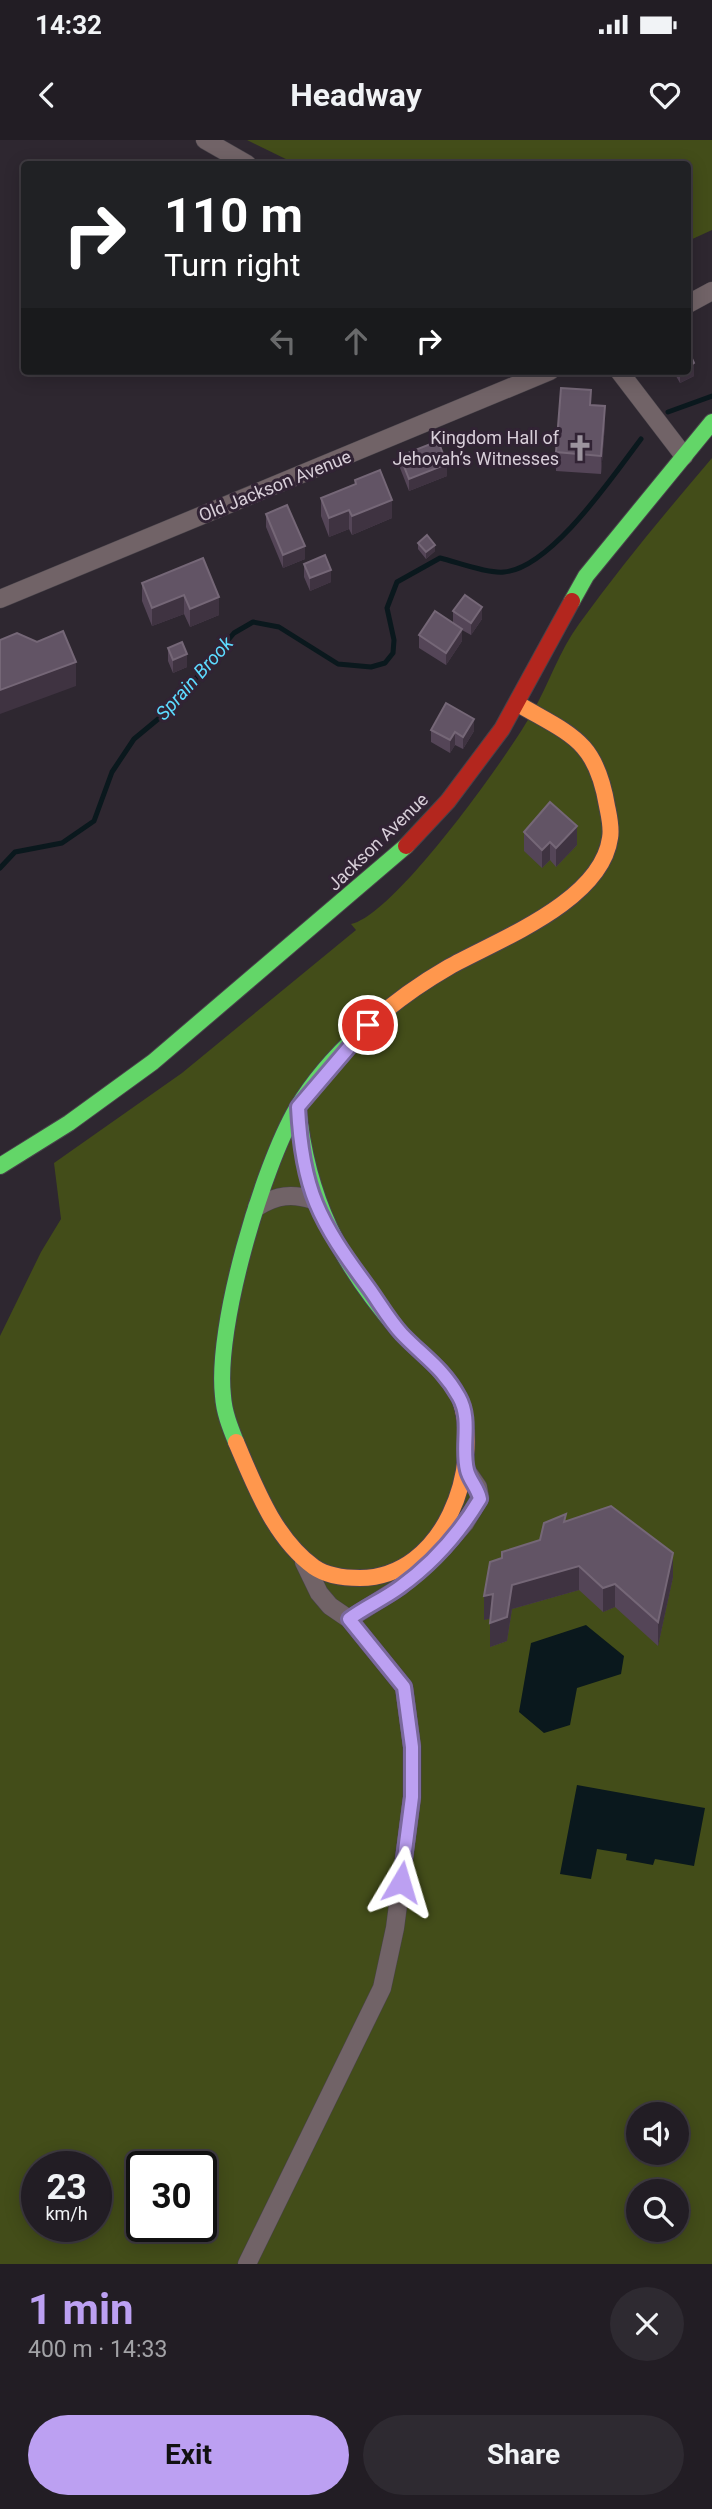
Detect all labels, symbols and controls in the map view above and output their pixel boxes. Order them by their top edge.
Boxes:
text: 14:32 [35,10,102,40]
icon: back [28,76,66,114]
text: Headway [290,76,422,114]
icon: heart [646,76,684,114]
text: 110 m [164,187,303,244]
icon: right [49,189,140,280]
text: Turn right [164,246,300,284]
icon: left [264,322,302,360]
icon: ahead [337,322,375,360]
icon: right [410,322,448,360]
place label: Kingdom Hall of Jehovah’s Witnesses [392,427,560,469]
church icon: Kingdom Hall of Jehovah’s Witnesses [565,433,595,463]
street label: Old Jackson Avenue [196,445,354,526]
water label: Sprain Brook [151,631,238,725]
street label: Jackson Avenue [323,789,432,895]
pin [338,995,398,1055]
icon: arrive [349,1006,387,1044]
position arrow [364,1845,438,1919]
map controls [626,2102,689,2242]
button: sound [626,2102,689,2165]
speed limit sign: 30 [126,2151,217,2242]
text: 23 [46,2167,87,2208]
button: search [626,2179,689,2242]
text: km/h [45,2203,88,2224]
text: 1 min [28,2285,134,2334]
button: close [610,2287,684,2361]
text: 400 m · 14:33 [28,2336,167,2363]
button: Exit [28,2415,349,2495]
button: Share [363,2415,684,2495]

